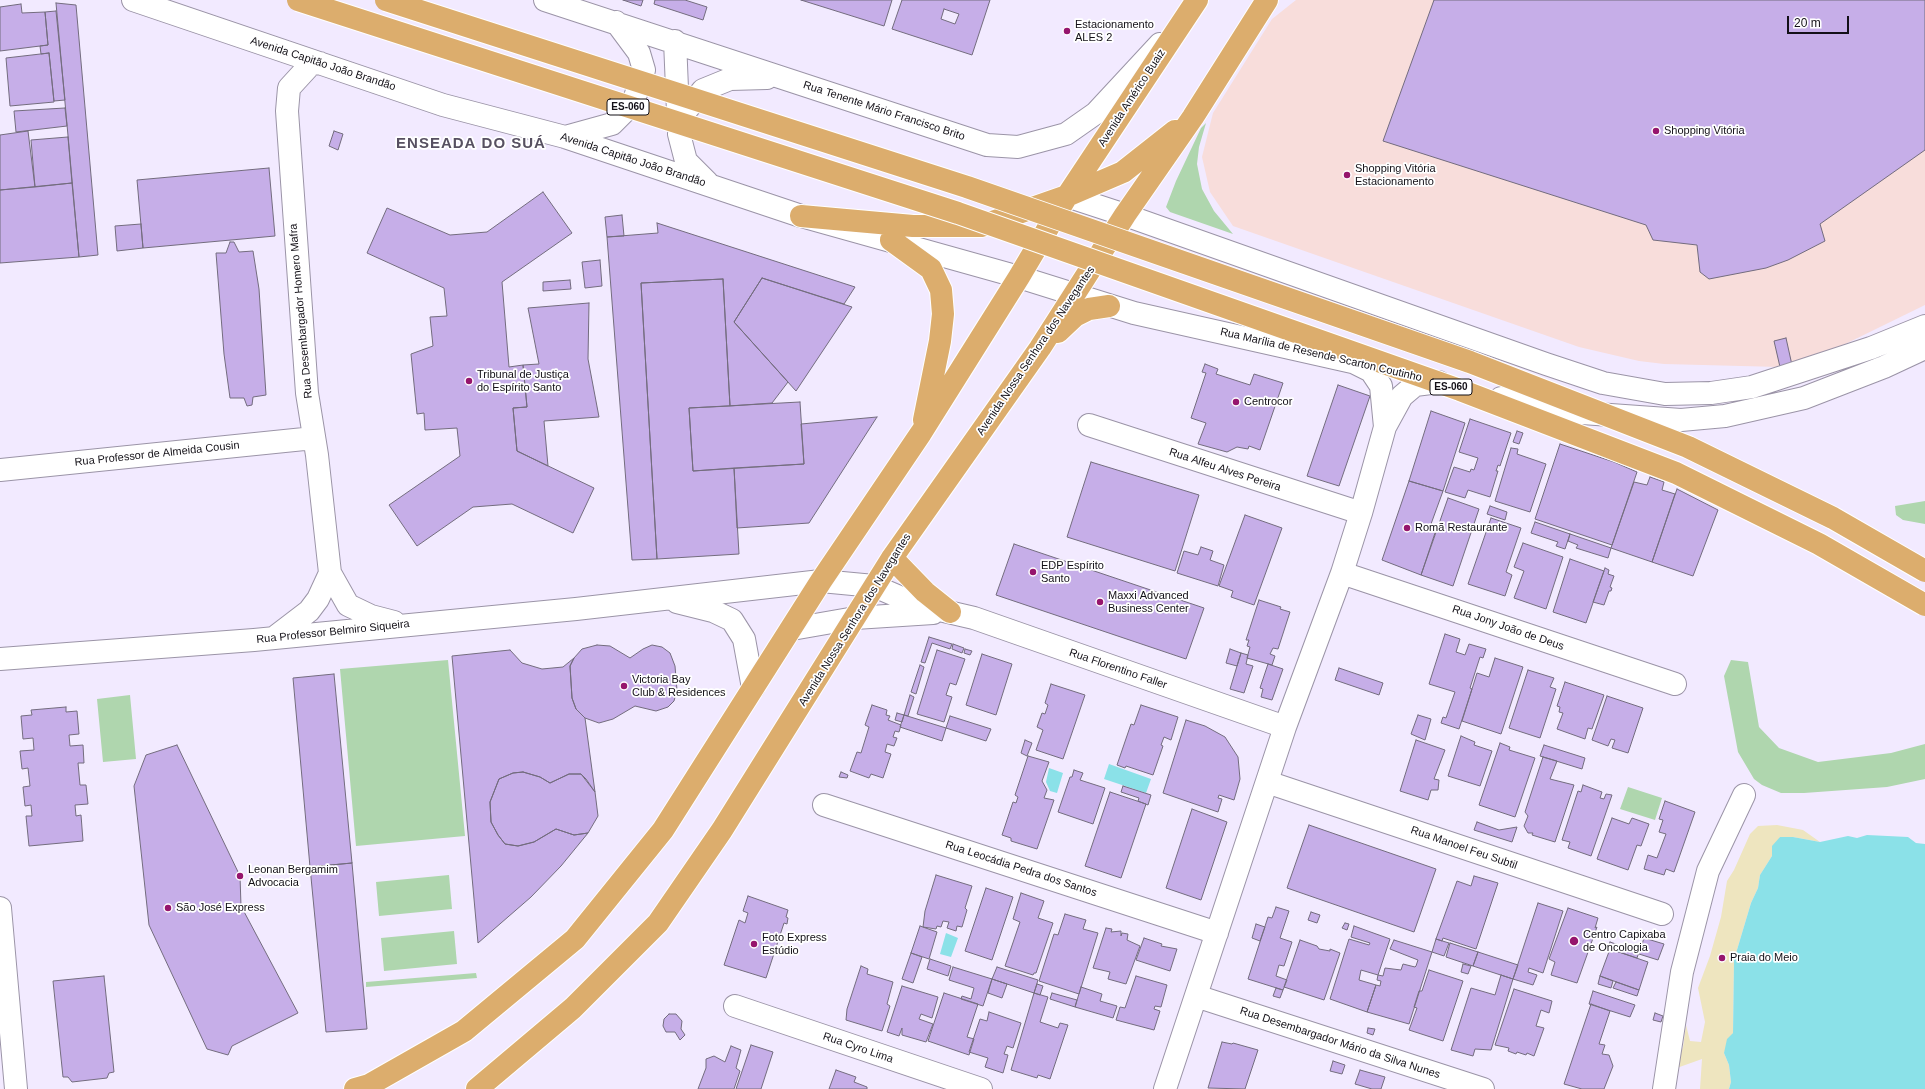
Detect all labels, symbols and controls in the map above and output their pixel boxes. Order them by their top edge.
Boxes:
scale bar [1789,8,1851,34]
text: 20 m [1794,16,1821,30]
place label: Estacionamento ALES 2 [1075,18,1154,44]
marker: Estacionamento ALES 2 [1062,26,1072,36]
street label: Avenida Capitão João Brandão [249,34,397,94]
street label: Avenida Américo Buaiz [1096,47,1168,149]
street label: Rua Tenente Mário Francisco Brito [801,79,967,143]
road number: ES-060 [607,99,649,115]
place label: Shopping Vitória [1664,124,1745,138]
marker: Shopping Vitória [1651,126,1661,136]
street label: Avenida Capitão João Brandão [559,130,707,190]
district label: ENSEADA DO SUÁ [396,135,546,153]
place label: Shopping Vitória Estacionamento [1355,162,1436,188]
marker: Shopping Vitória Estacionamento [1342,170,1352,180]
street label: Rua Desembargador Homero Mafra [287,223,315,399]
street label: Avenida Nossa Senhora dos Navegantes [974,264,1098,438]
street label: Rua Marília de Resende Scarton Coutinho [1219,325,1423,385]
place label: Tribunal de Justiça do Espírito Santo [477,368,569,394]
marker: Tribunal de Justiça do Espírito Santo [464,376,474,386]
road number: ES-060 [1430,379,1472,395]
place label: Centrocor [1244,395,1292,409]
marker: Centrocor [1231,397,1241,407]
street label: Rua Professor de Almeida Cousin [74,439,240,469]
street label: Rua Alfeu Alves Pereira [1167,446,1283,494]
place label: Romã Restaurante [1415,521,1507,535]
marker: Romã Restaurante [1402,523,1412,533]
street label: Avenida Nossa Senhora dos Navegantes [796,531,914,709]
place label: EDP Espírito Santo [1041,559,1104,585]
marker: EDP Espírito Santo [1028,567,1038,577]
place label: Maxxi Advanced Business Center [1108,589,1189,615]
marker: Maxxi Advanced Business Center [1095,597,1105,607]
street label: Rua Jony João de Deus [1450,603,1566,653]
street label: Rua Professor Belmiro Siqueira [256,617,410,647]
street label: Rua Florentino Faller [1067,646,1169,692]
place label: Victoria Bay Club & Residences [632,673,726,699]
marker: Victoria Bay Club & Residences [619,681,629,691]
street label: Rua Manoel Feu Subtil [1409,824,1519,872]
street label: Rua Leocádia Pedra dos Santos [944,838,1098,900]
place label: Leonan Bergamim Advocacia [248,863,338,889]
marker: Leonan Bergamim Advocacia [235,871,245,881]
place label: São José Express [176,901,265,915]
marker: São José Express [163,903,173,913]
place label: Centro Capixaba de Oncologia [1583,928,1666,954]
place label: Foto Express Estúdio [762,931,827,957]
marker: Centro Capixaba de Oncologia [1568,935,1580,947]
marker: Foto Express Estúdio [749,939,759,949]
place label: Praia do Meio [1730,951,1798,965]
marker: Praia do Meio [1717,953,1727,963]
street label: Rua Desembargador Mário da Silva Nunes [1238,1004,1442,1082]
street label: Rua Cyro Lima [821,1030,895,1066]

